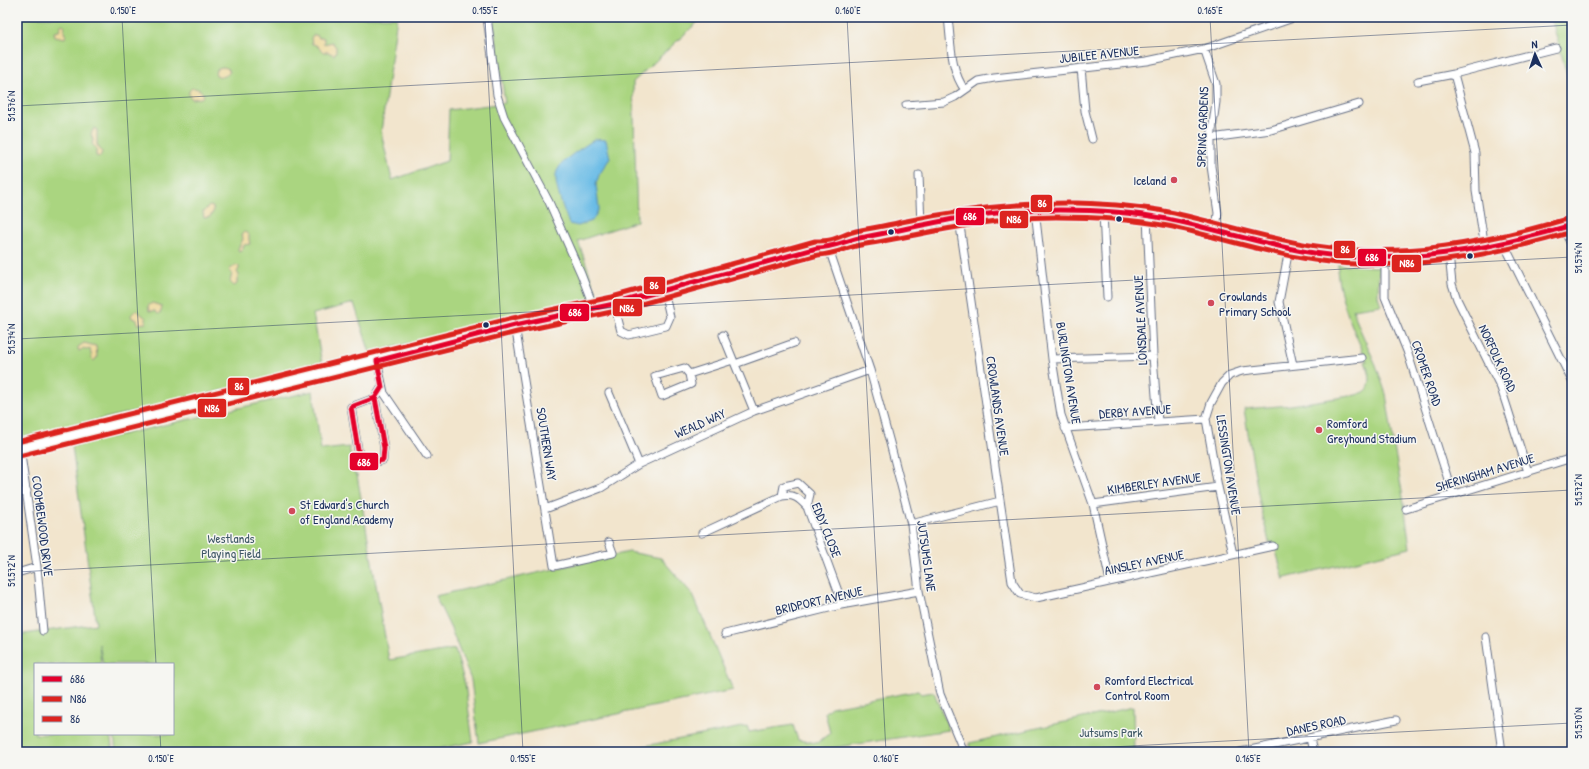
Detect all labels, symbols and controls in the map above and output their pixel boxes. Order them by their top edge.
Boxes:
text: 0.150°E [110,4,136,17]
text: 0.155°E [472,4,498,17]
text: 0.160°E [835,4,861,17]
text: 0.165°E [1197,4,1223,17]
north arrow [1515,34,1555,74]
text: N [1531,37,1538,51]
street label: JUBILEE AVENUE [1058,41,1140,67]
street label: SPRING GARDENS [1192,86,1212,168]
text: 51.576°N [5,91,18,121]
place label: Iceland [1133,171,1166,189]
marker: Iceland [1169,175,1179,185]
line badge: 86 [1030,194,1053,213]
text: 86 [1037,196,1047,210]
line badge: 686 [955,207,985,226]
text: 686 [963,209,977,223]
line badge: N86 [999,210,1029,229]
text: N86 [1006,212,1022,226]
unlabelled marker [1114,214,1124,224]
unlabelled marker [886,227,896,237]
line badge: 86 [1333,240,1356,259]
text: 86 [1340,242,1350,256]
text: 51.574°N [1572,243,1585,273]
line badge: 686 [1357,248,1387,267]
text: 686 [1365,250,1379,264]
unlabelled marker [1465,251,1475,261]
line badge: N86 [1391,254,1422,273]
text: N86 [1399,256,1415,270]
street label: LONSDALE AVENUE [1129,274,1151,366]
line badge: 86 [643,276,666,295]
text: 86 [649,278,659,292]
place label: Crowlands Primary School [1219,287,1292,320]
line badge: N86 [612,298,643,317]
marker: Crowlands Primary School [1206,298,1216,308]
text: N86 [619,301,635,315]
line badge: 686 [559,303,590,322]
text: 686 [568,305,582,319]
unlabelled marker [481,320,491,330]
street label: BURLINGTON AVENUE [1052,321,1086,426]
street label: NORFOLK ROAD [1475,321,1522,395]
text: 51.574°N [5,324,18,354]
street label: CROMER ROAD [1407,338,1447,409]
street label: CROWLANDS AVENUE [982,355,1014,457]
line badge: 86 [227,377,250,396]
text: 86 [234,379,244,393]
line badge: N86 [197,398,227,418]
street label: DERBY AVENUE [1098,399,1172,423]
text: N86 [204,401,220,415]
street label: WEALD WAY [672,404,729,442]
street label: SOUTHERN WAY [532,406,562,482]
street label: LESSINGTON AVENUE [1212,414,1246,517]
place label: Romford Greyhound Stadium [1327,414,1416,447]
marker: Romford Greyhound Stadium [1314,425,1324,435]
street label: SHERINGHAM AVENUE [1433,448,1537,496]
line badge: 686 [349,452,379,471]
text: 686 [357,455,371,469]
street label: KIMBERLEY AVENUE [1106,467,1202,498]
text: 51.572°N [1572,474,1585,506]
street label: COOMBEWOOD DRIVE [28,475,58,578]
place label: St Edward's Church of England Academy [300,495,394,528]
street label: EDDY CLOSE [808,500,846,560]
marker: St Edward's Church of England Academy [287,506,297,516]
street label: JUTSUMS LANE [913,519,941,593]
park label: Westlands Playing Field [201,529,261,562]
street label: AINSLEY AVENUE [1103,545,1186,579]
text: 51.572°N [5,555,18,587]
street label: BRIDPORT AVENUE [773,581,865,619]
legend [34,663,174,735]
text: 686 [70,670,85,687]
place label: Romford Electrical Control Room [1105,671,1194,704]
marker: Romford Electrical Control Room [1092,682,1102,692]
text: N86 [70,690,87,707]
text: 51.570°N [1572,707,1585,739]
text: 86 [70,710,80,727]
street label: DANES ROAD [1285,710,1348,740]
park label: Jutsums Park [1079,723,1143,741]
text: 0.150°E [148,752,174,765]
text: 0.155°E [510,752,536,765]
text: 0.160°E [873,752,899,765]
text: 0.165°E [1235,752,1261,765]

